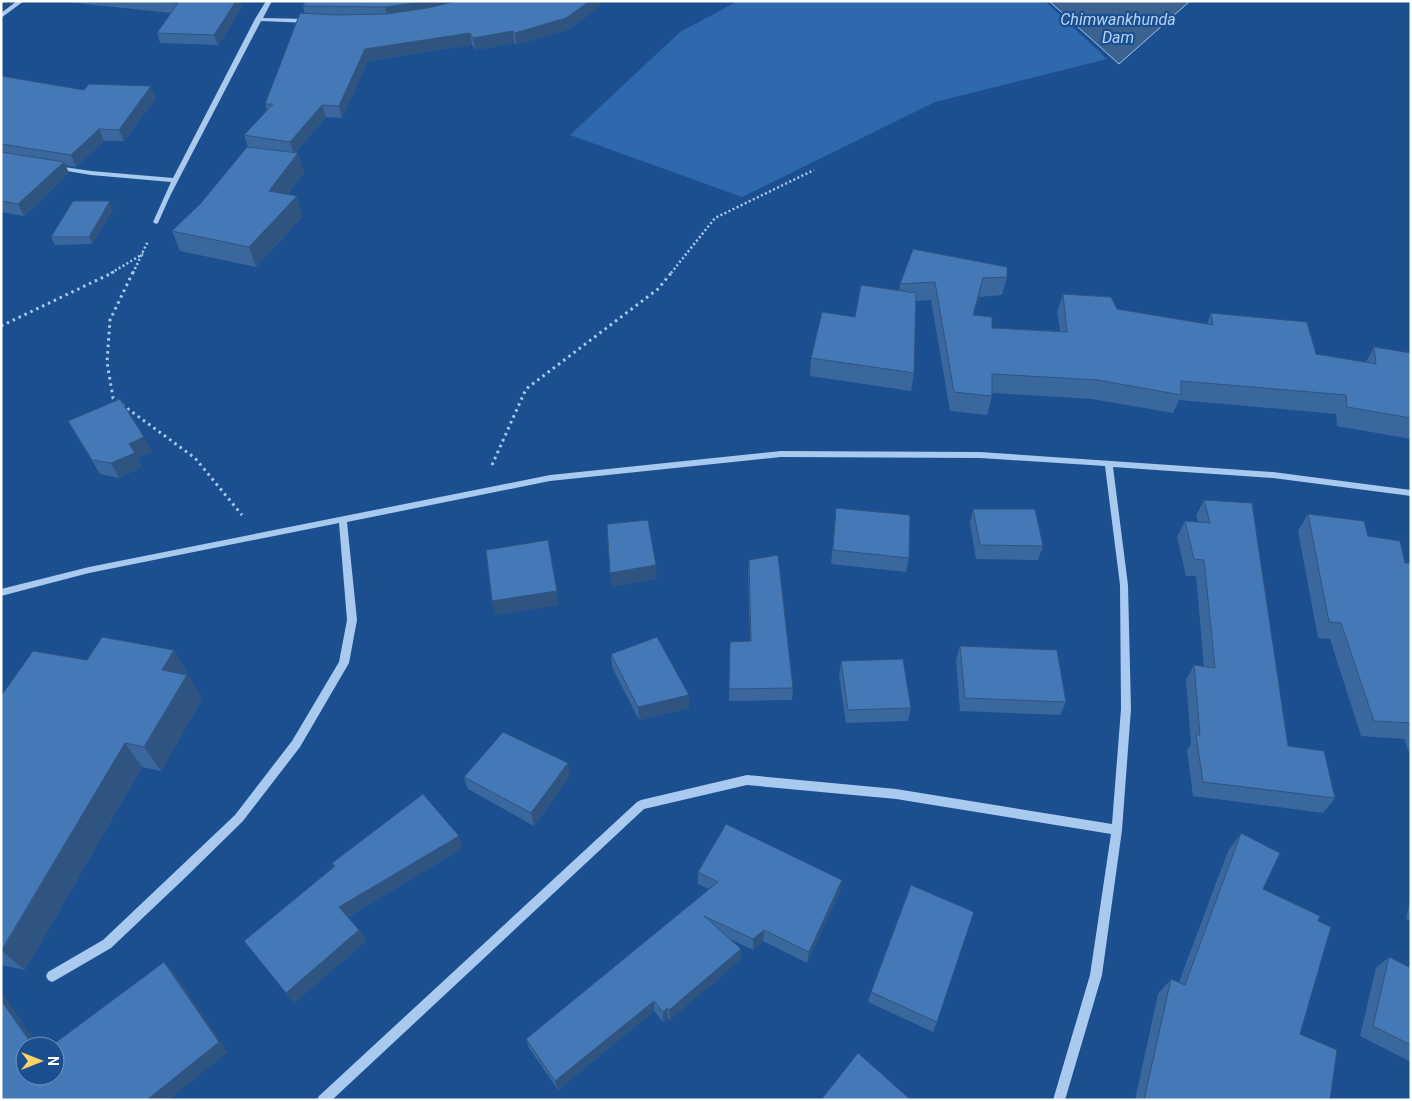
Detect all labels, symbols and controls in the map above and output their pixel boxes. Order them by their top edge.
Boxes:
water label: Chimwankhunda Dam [1060,10,1176,47]
north arrow [15,1036,65,1086]
text: N [45,1056,61,1066]

